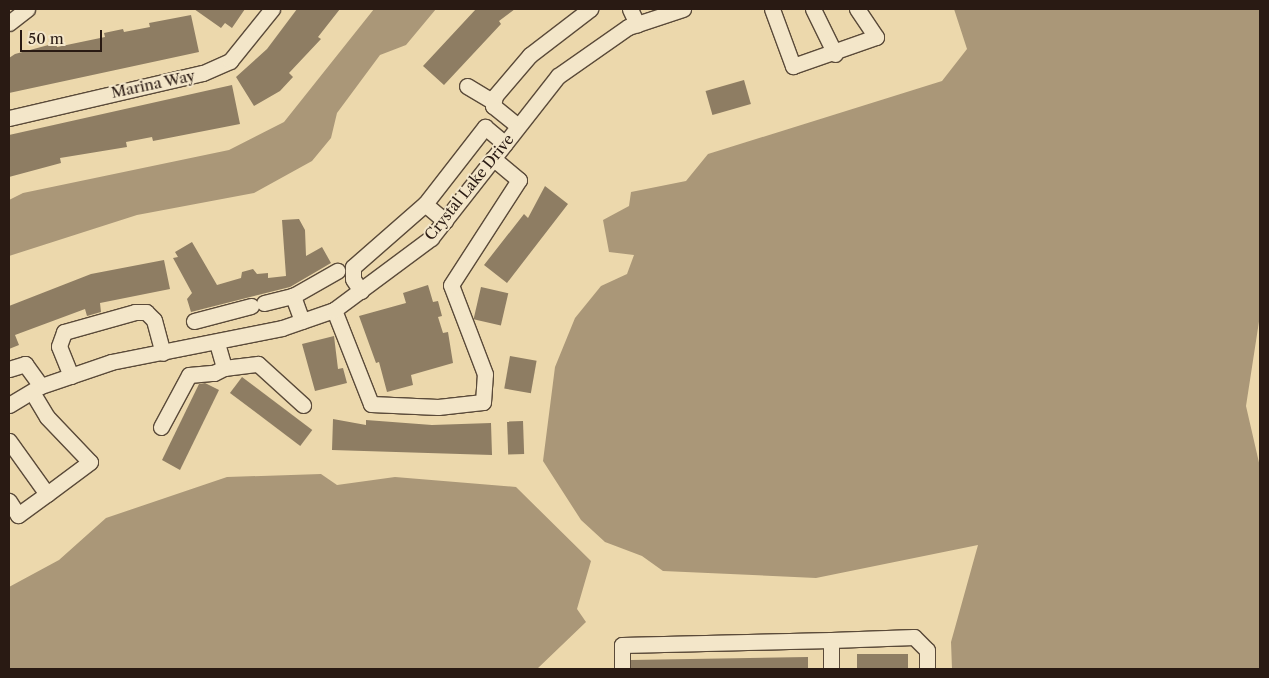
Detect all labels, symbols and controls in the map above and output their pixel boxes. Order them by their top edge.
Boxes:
scale bar [22,20,105,52]
text: 50 m [28,29,64,48]
street label: Marina Way [109,66,197,102]
street label: Crystal Lake Drive [421,130,517,244]

